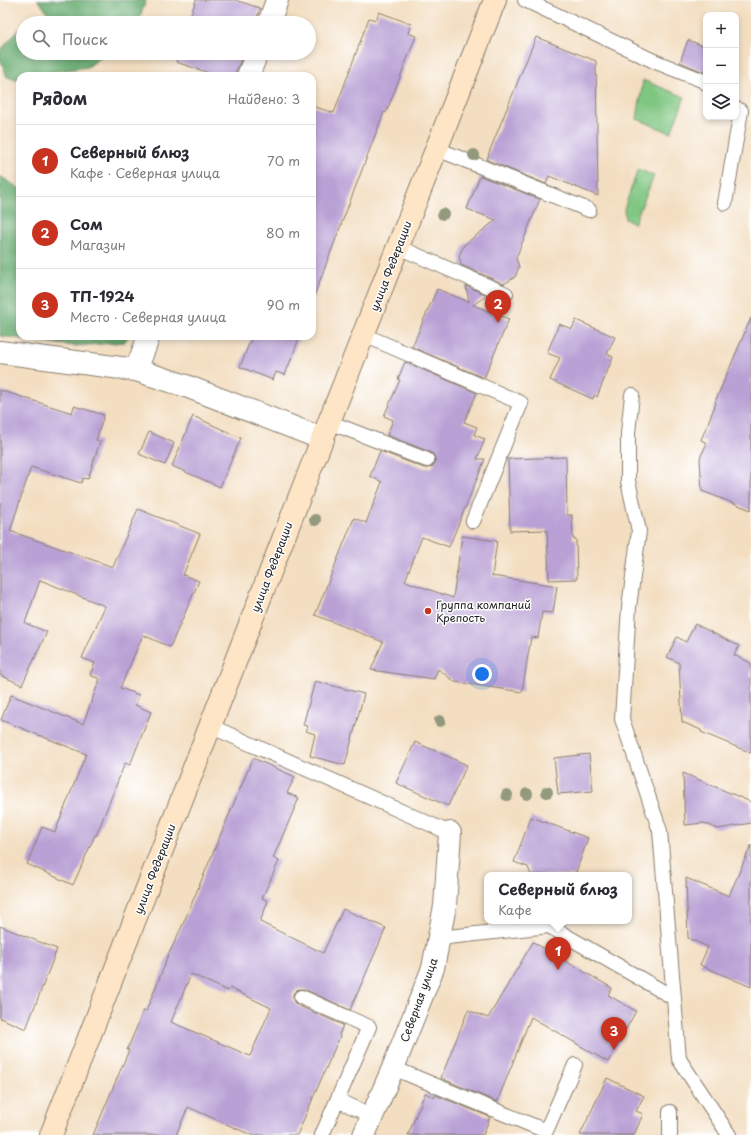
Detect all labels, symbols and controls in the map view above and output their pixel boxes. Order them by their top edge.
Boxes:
map controls [703,12,739,120]
button: + [703,12,739,48]
search box [16,16,316,60]
icon: search [30,27,52,49]
text: Поиск [62,27,108,50]
button: − [703,48,739,84]
button: layers [703,84,739,120]
text: Рядом [32,85,87,111]
text: Найдено: 3 [228,89,300,108]
text: Северный блюз [70,140,189,163]
text: 1 [42,151,48,170]
text: 70 m [267,151,300,170]
text: Кафе · Северная улица [70,163,220,182]
text: Сом [70,212,103,235]
street label: улица Федерации [365,218,416,313]
text: 2 [40,223,50,242]
text: 80 m [266,223,300,242]
text: Магазин [70,235,126,254]
text: ТП-1924 [70,284,134,307]
pin: 2 [485,290,511,323]
text: 3 [41,295,49,314]
text: 90 m [267,295,300,314]
text: Место · Северная улица [70,307,226,326]
street label: улица Федерации [246,519,297,614]
place label: Группа компаний Крепость [436,596,531,626]
marker: Группа компаний Крепость [423,606,433,616]
your location [472,664,492,684]
street label: улица Федерации [129,821,180,916]
popup [484,872,632,924]
text: Северный блюз [498,877,618,900]
text: Кафе [498,900,532,919]
pin: 1 [545,937,571,970]
street label: Северная улица [395,955,442,1044]
pin: 3 [601,1017,627,1050]

